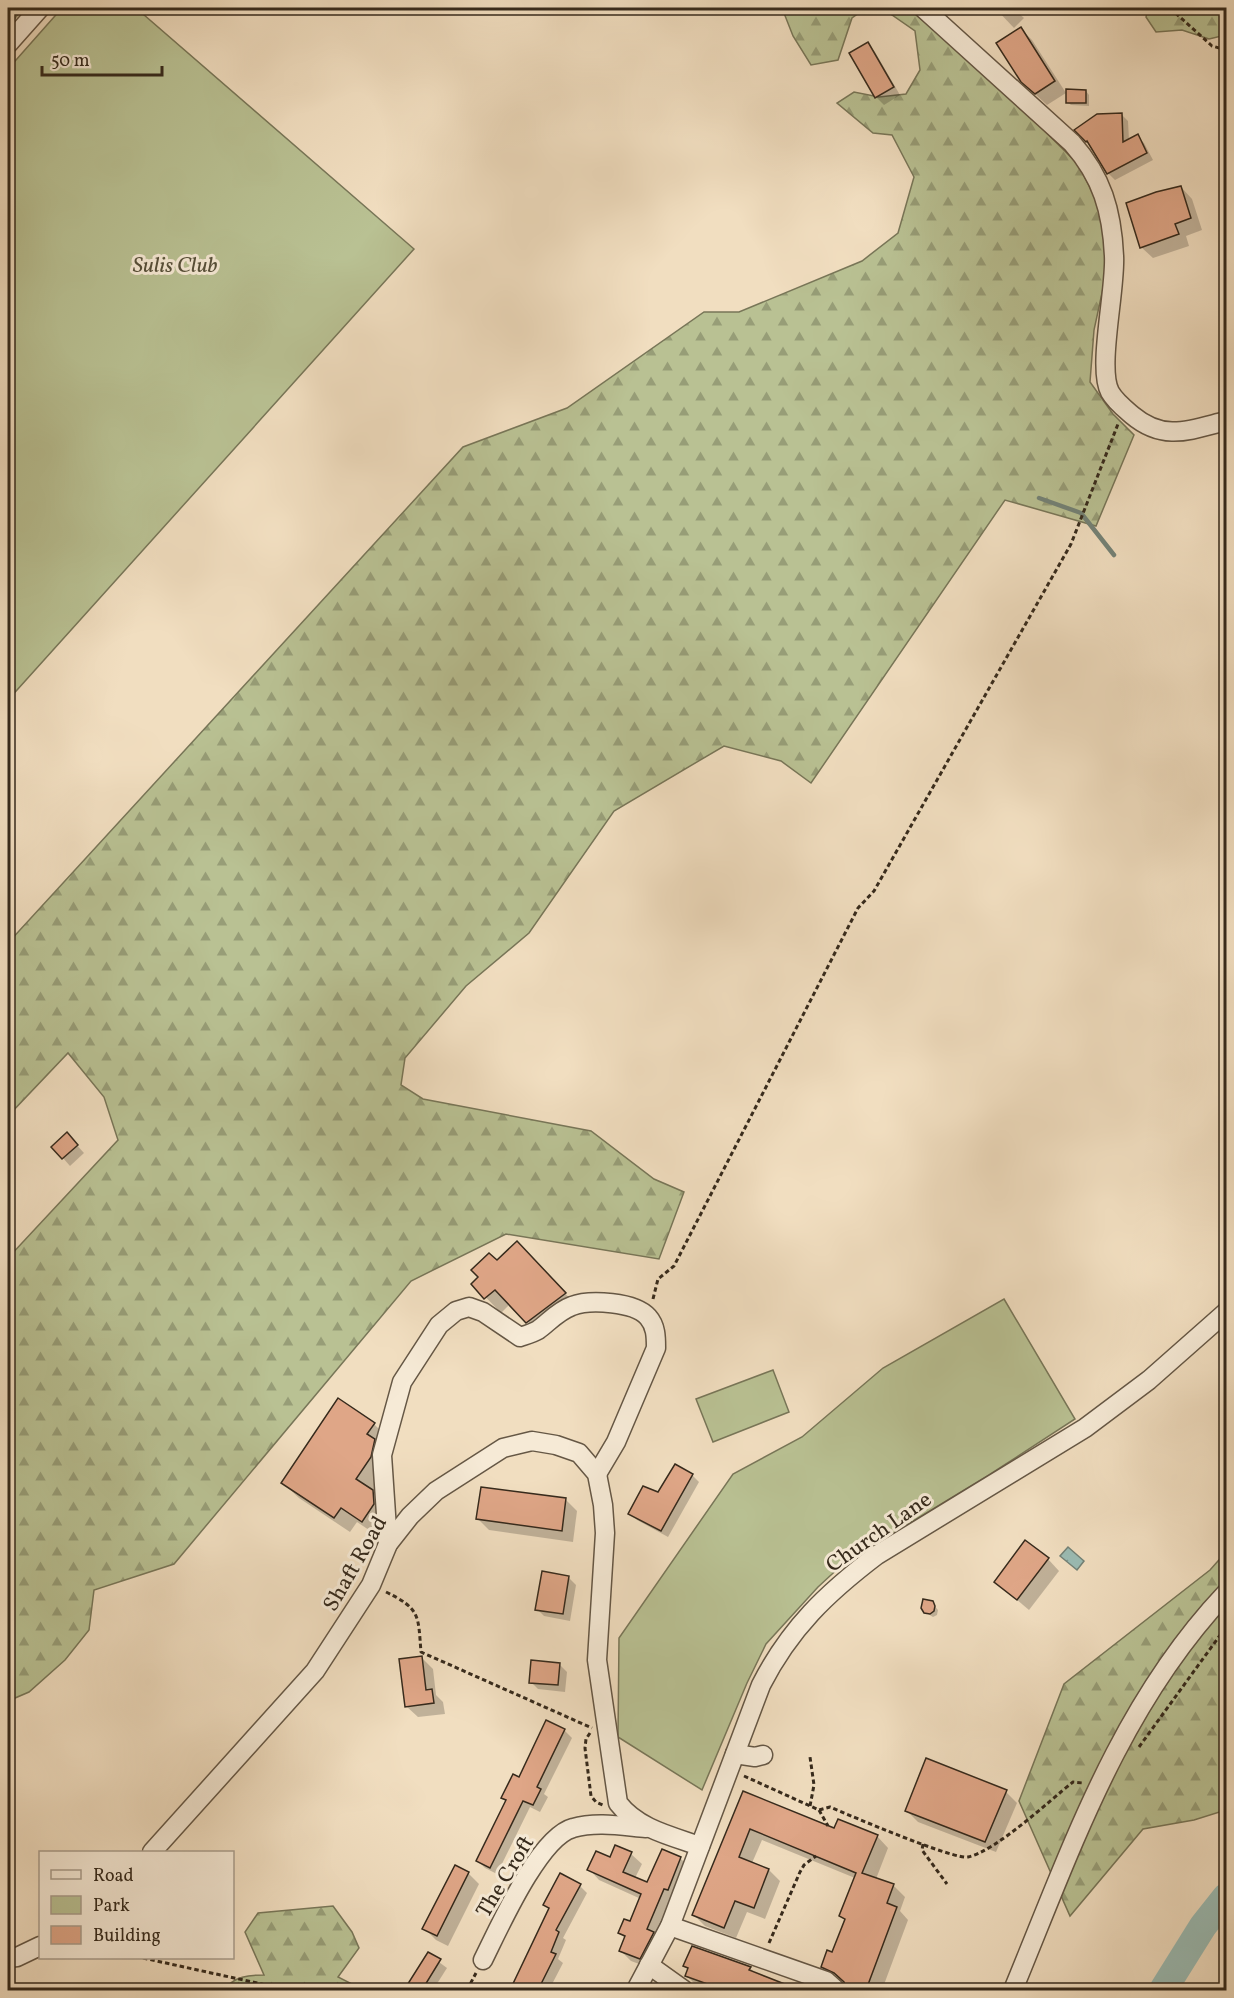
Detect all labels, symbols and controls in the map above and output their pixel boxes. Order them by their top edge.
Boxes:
scale bar [42,39,162,77]
text: 50 m [51,49,90,74]
park label: Sulis Club [133,251,218,282]
street label: Church Lane [820,1485,939,1581]
street label: Shaft Road [316,1511,396,1618]
street label: The Croft [469,1830,543,1924]
legend [39,1851,234,1959]
text: Road [93,1864,134,1889]
text: Park [93,1894,130,1919]
text: Building [93,1924,161,1949]

